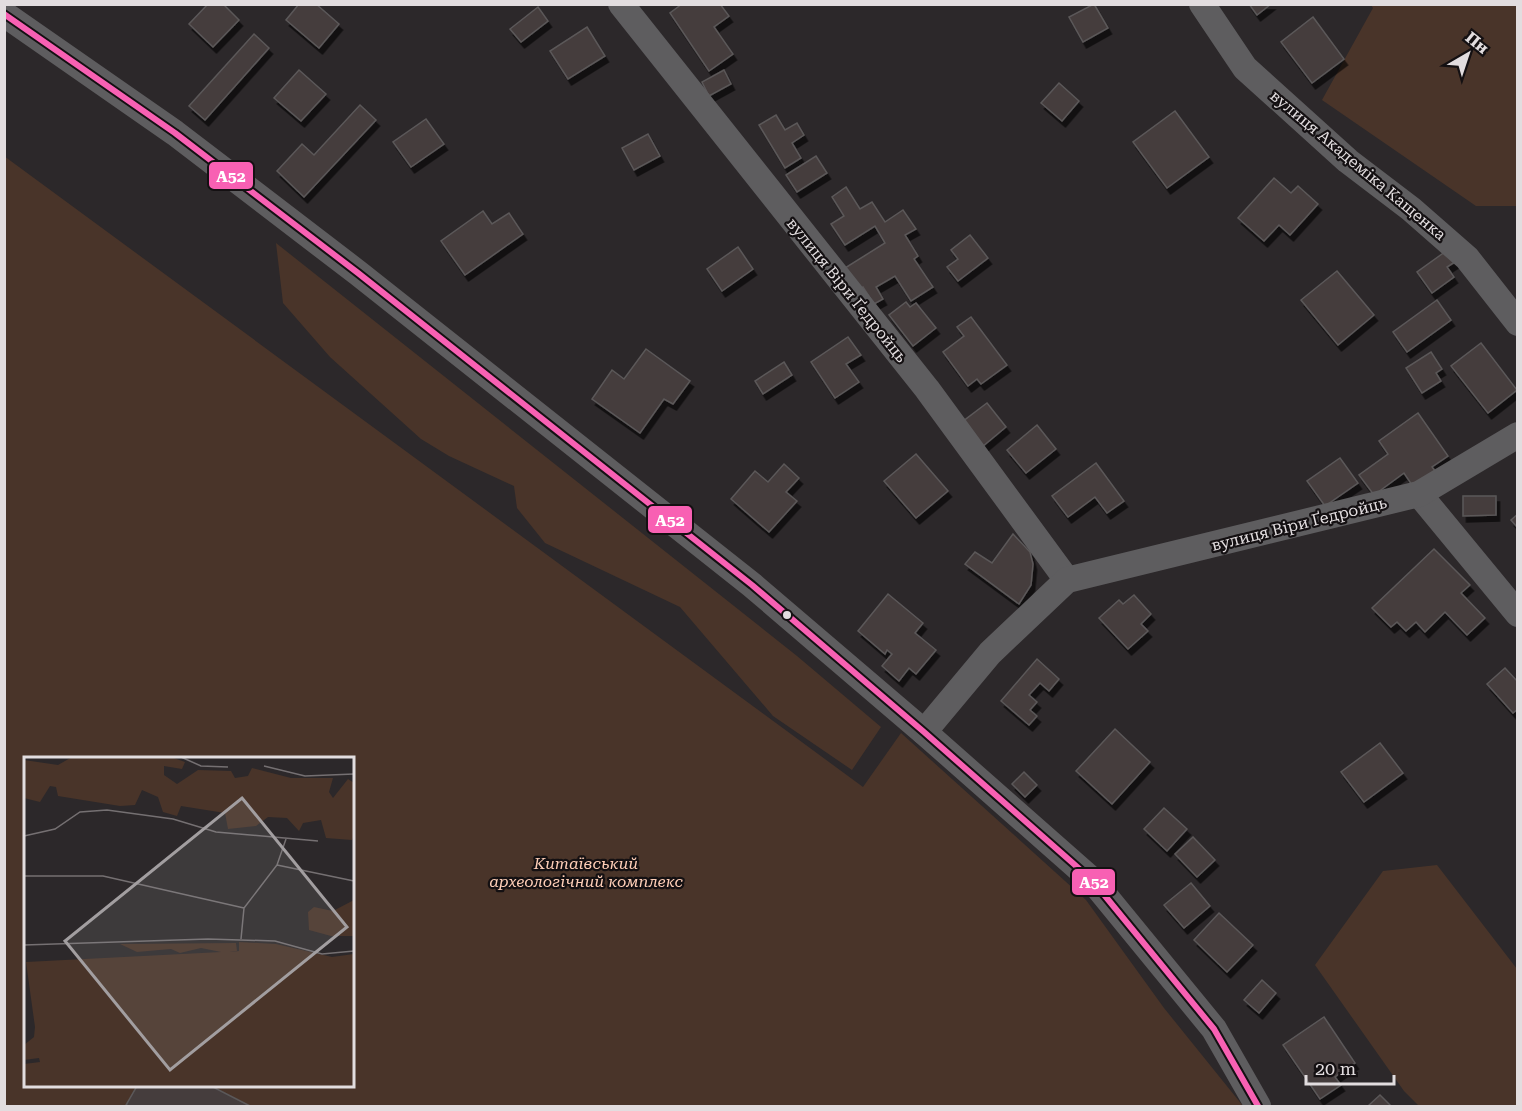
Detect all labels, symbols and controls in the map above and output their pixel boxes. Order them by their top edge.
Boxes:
north arrow [1438,24,1498,84]
text: Пн [1462,28,1493,58]
street label: вулиця Академіка Кащенка [1266,86,1450,244]
line badge: А52 [208,161,254,190]
text: А52 [216,167,246,186]
street label: вулиця Віри Ґедройць [783,214,911,366]
street label: вулиця Віри Ґедройць [1209,493,1389,555]
line badge: А52 [647,505,693,534]
text: А52 [655,511,685,530]
unlabelled marker [781,609,793,621]
inset map [24,757,354,1087]
park label: Китаївський археологічний комплекс [489,854,683,891]
line badge: А52 [1071,868,1116,896]
text: А52 [1079,873,1109,892]
scale bar [1306,1048,1394,1086]
text: 20 m [1315,1058,1356,1079]

